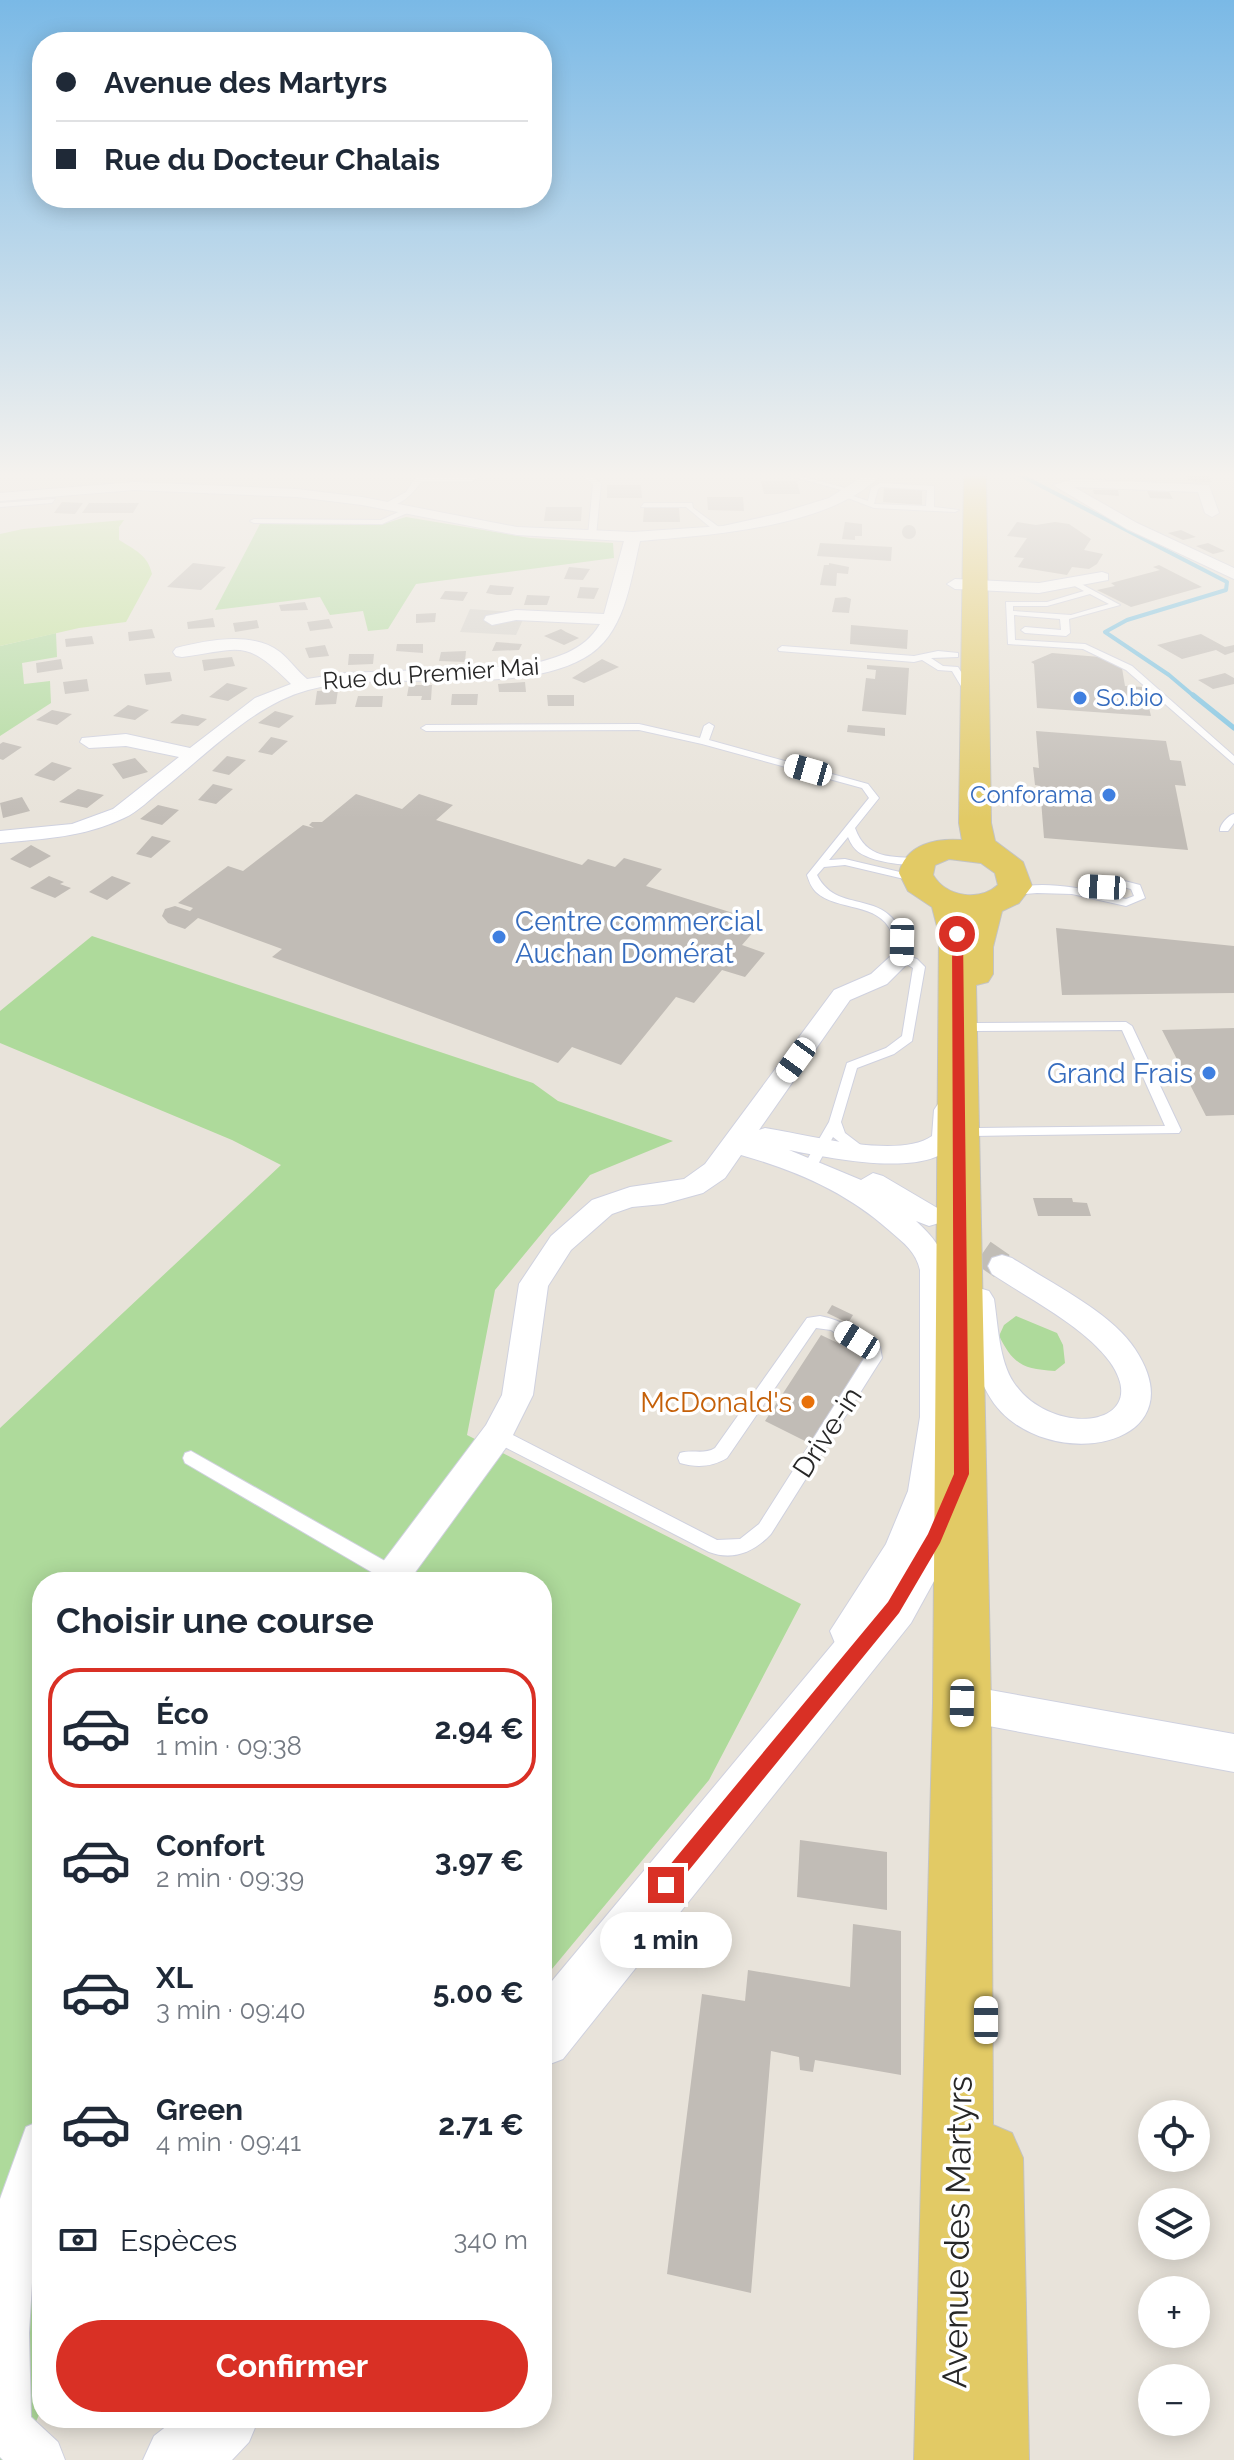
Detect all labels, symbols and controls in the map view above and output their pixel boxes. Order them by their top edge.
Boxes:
text: Avenue des Martyrs [104,65,387,100]
text: Rue du Docteur Chalais [104,142,440,177]
street label: Rue du Premier Mai [322,651,540,696]
place label: So.bio [1096,683,1163,712]
marker: So.bio [1071,689,1089,707]
car [782,752,834,788]
place label: Conforama [970,780,1093,809]
marker: Conforama [1100,786,1118,804]
car [1077,874,1127,900]
place label: Centre commercial Auchan Domérat [515,905,763,970]
route start [939,916,975,952]
car [890,918,914,966]
marker: Centre commercial Auchan Domérat [490,928,508,946]
car [772,1034,820,1086]
place label: Grand Frais [1047,1057,1193,1090]
marker: Grand Frais [1200,1064,1218,1082]
car [830,1317,884,1363]
street label: Drive-in [786,1381,869,1484]
place label: McDonald's [640,1386,792,1419]
marker: McDonald's [799,1393,817,1411]
text: Choisir une course [56,1599,374,1641]
car [950,1679,974,1727]
icon: car [60,1692,132,1764]
text: Éco [156,1696,209,1731]
text: 2.94 € [434,1711,524,1746]
text: 1 min · 09:38 [156,1731,302,1761]
icon: car [60,1824,132,1896]
text: Confort [156,1828,265,1863]
text: 3.97 € [435,1843,524,1878]
text: 2 min · 09:39 [156,1863,304,1893]
route end [648,1867,684,1903]
callout: 1 min [600,1913,732,1969]
text: 1 min [633,1925,699,1955]
icon: car [60,1956,132,2028]
text: XL [156,1960,193,1995]
text: 5.00 € [433,1975,524,2010]
text: 3 min · 09:40 [156,1995,306,2025]
car [974,1996,998,2044]
street label: Avenue des Martyrs [934,2075,980,2389]
icon: car [60,2088,132,2160]
text: Green [156,2092,243,2127]
map controls [1138,2100,1210,2436]
button: locate [1138,2100,1210,2172]
text: 2.71 € [438,2107,524,2142]
text: 4 min · 09:41 [156,2127,301,2157]
button: layers [1138,2188,1210,2260]
icon: cash [56,2218,100,2262]
text: Espèces [120,2223,237,2258]
text: 340 m [453,2225,528,2255]
button: + [1138,2276,1210,2348]
button: Confirmer [56,2320,528,2412]
button: − [1138,2364,1210,2436]

